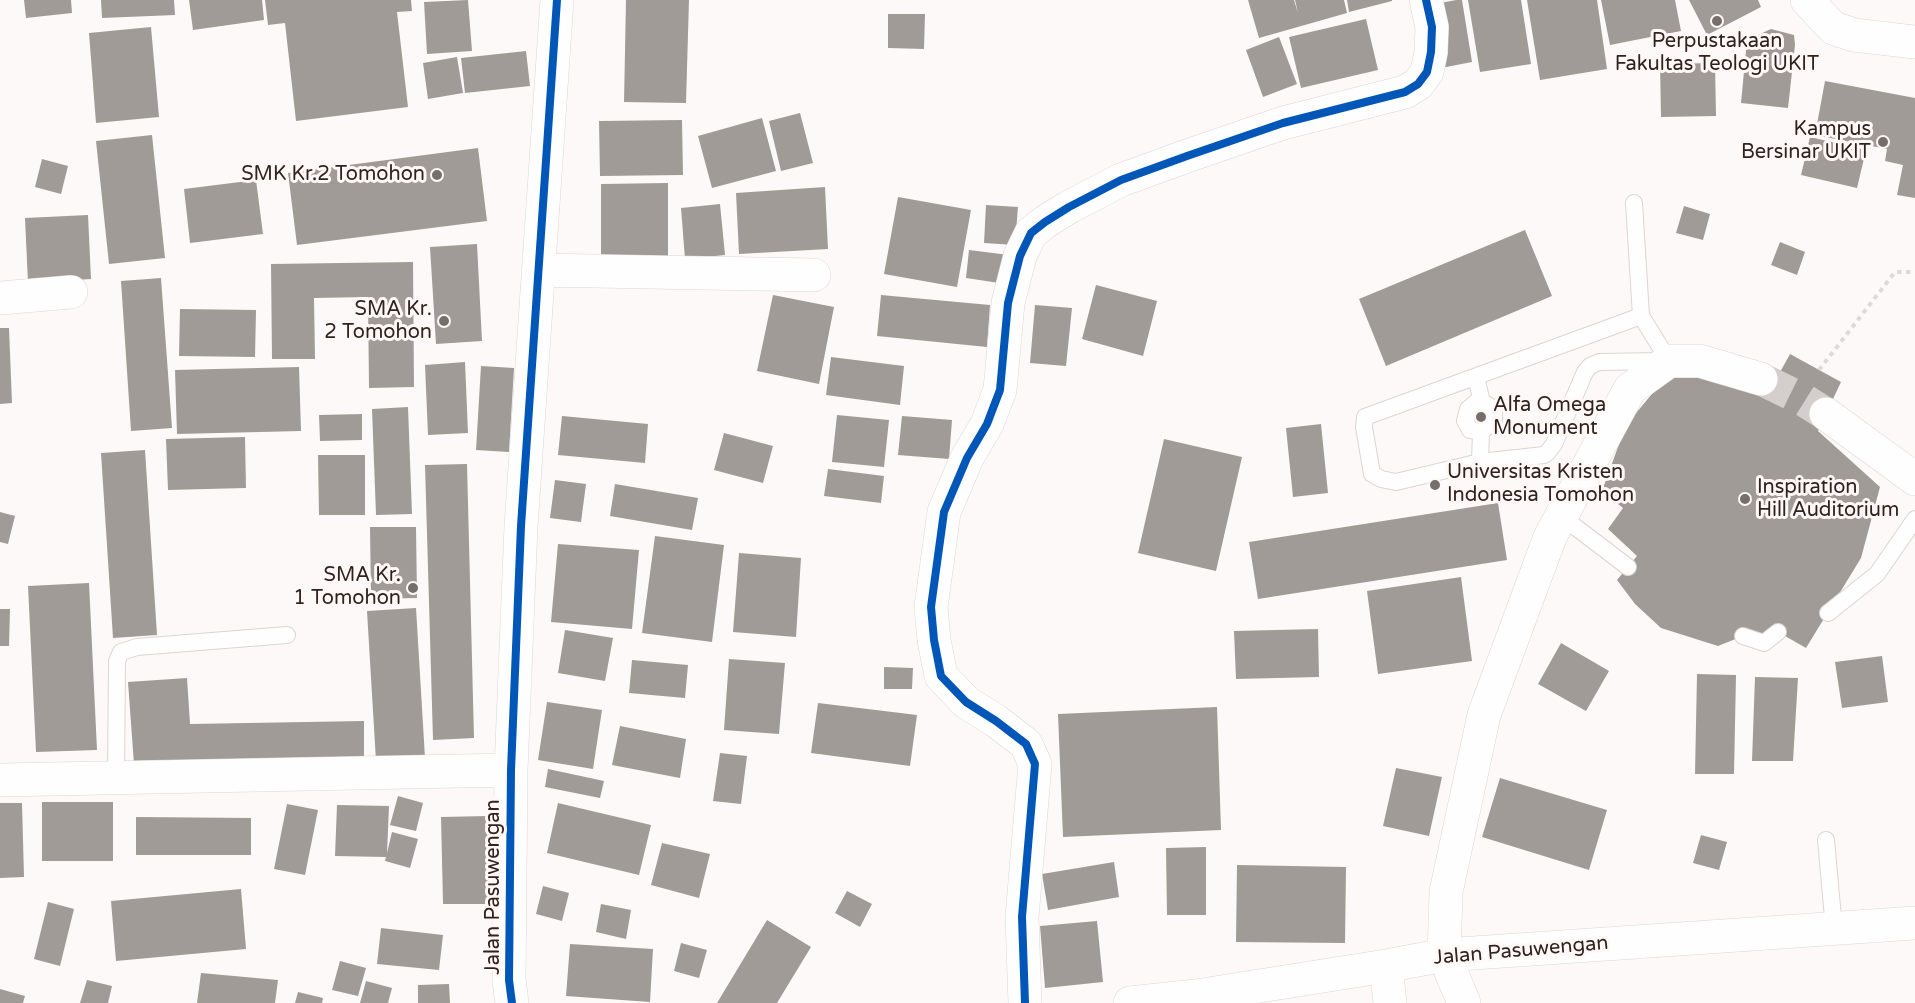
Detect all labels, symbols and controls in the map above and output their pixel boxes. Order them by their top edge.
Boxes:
marker: Perpustakaan Fakultas Teologi UKIT [1710,14,1724,28]
place label: Perpustakaan Fakultas Teologi UKIT [1615,30,1819,77]
place label: Kampus Bersinar UKIT [1741,118,1871,165]
marker: Kampus Bersinar UKIT [1876,135,1890,149]
place label: SMK Kr.2 Tomohon [241,163,425,187]
marker: SMK Kr.2 Tomohon [430,168,444,182]
place label: SMA Kr. 2 Tomohon [324,298,432,345]
marker: SMA Kr. 2 Tomohon [437,314,451,328]
place label: Alfa Omega Monument [1493,394,1606,441]
marker: Alfa Omega Monument [1474,410,1488,424]
place label: Universitas Kristen Indonesia Tomohon [1447,461,1634,508]
place label: Inspiration Hill Auditorium [1757,476,1899,523]
marker: Universitas Kristen Indonesia Tomohon [1428,478,1442,492]
marker: Inspiration Hill Auditorium [1738,492,1752,506]
place label: SMA Kr. 1 Tomohon [293,564,401,611]
marker: SMA Kr. 1 Tomohon [406,581,420,595]
street label: Jalan Pasuwengan [482,799,506,975]
street label: Jalan Pasuwengan [1433,931,1609,971]

